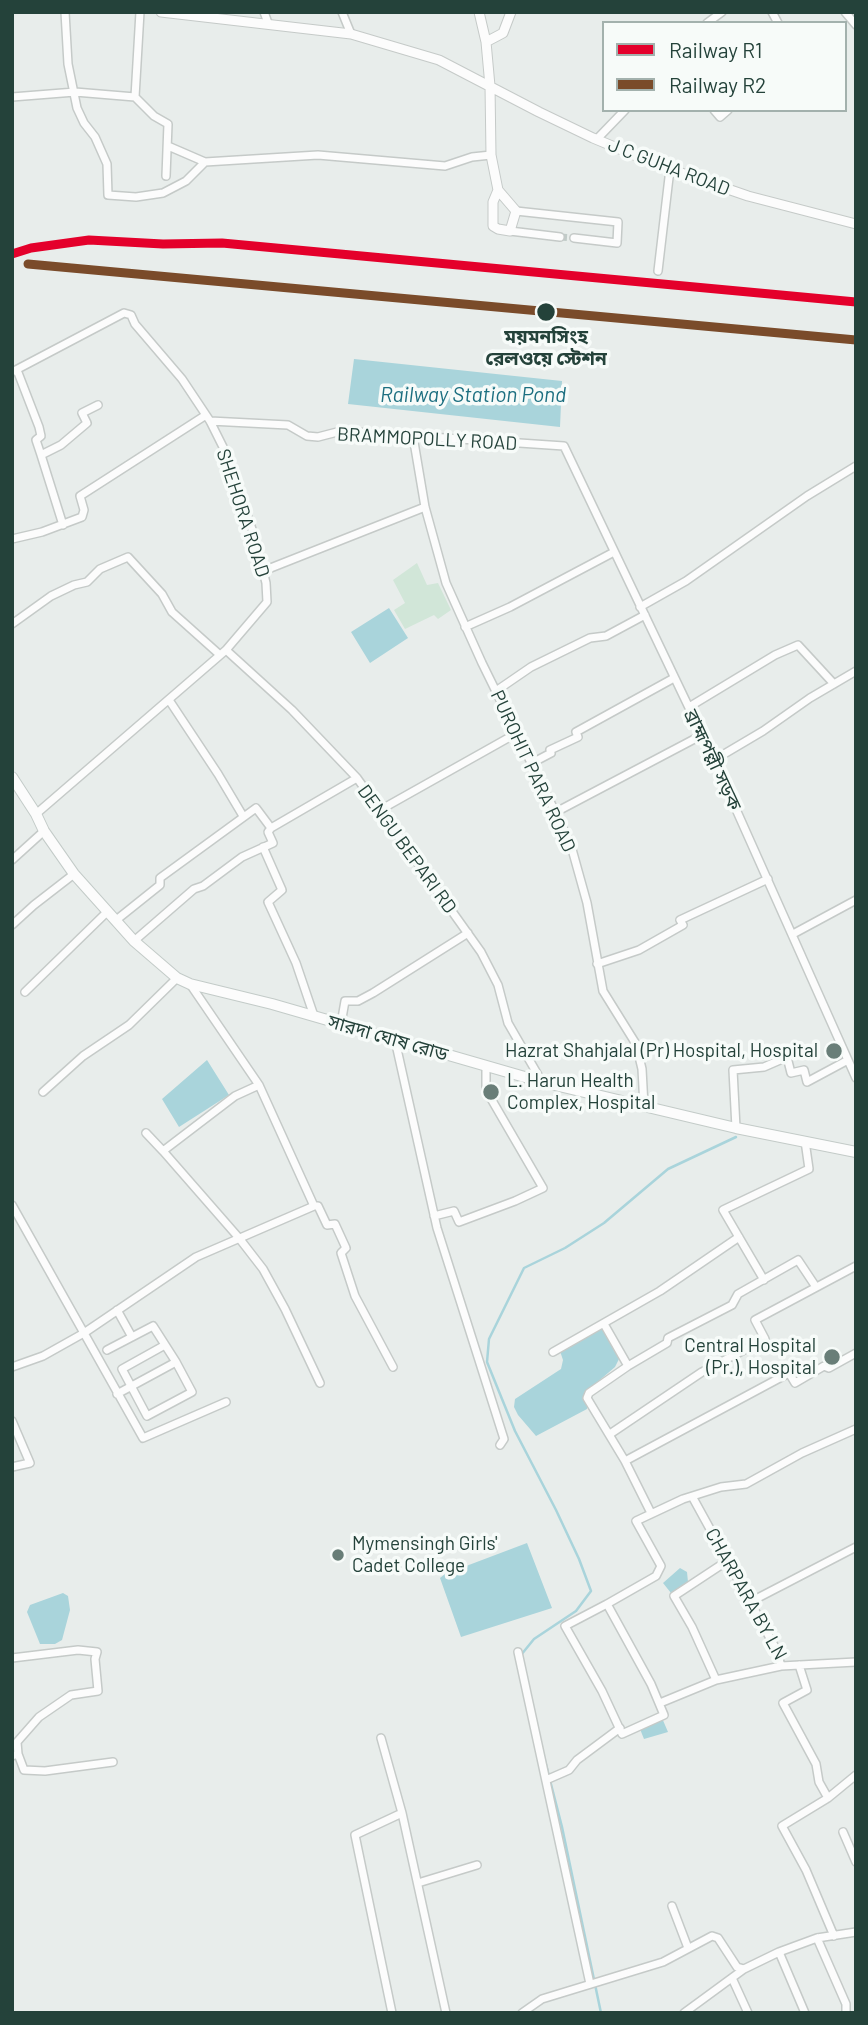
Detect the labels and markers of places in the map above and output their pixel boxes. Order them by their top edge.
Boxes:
marker: ময়মনসিংহ রেলওয়ে স্টেশন [535,301,557,323]
place label: ময়মনসিংহ রেলওয়ে স্টেশন [485,326,607,370]
place label: Hazrat Shahjalal (Pr) Hospital, Hospital [505,1040,818,1062]
marker: Hazrat Shahjalal (Pr) Hospital, Hospital [824,1041,844,1061]
place label: L. Harun Health Complex, Hospital [507,1070,655,1114]
marker: L. Harun Health Complex, Hospital [481,1082,501,1102]
place label: Central Hospital (Pr.), Hospital [684,1335,816,1379]
marker: Central Hospital (Pr.), Hospital [822,1347,842,1367]
place label: Mymensingh Girls' Cadet College [352,1533,498,1577]
marker: Mymensingh Girls' Cadet College [330,1547,346,1563]

